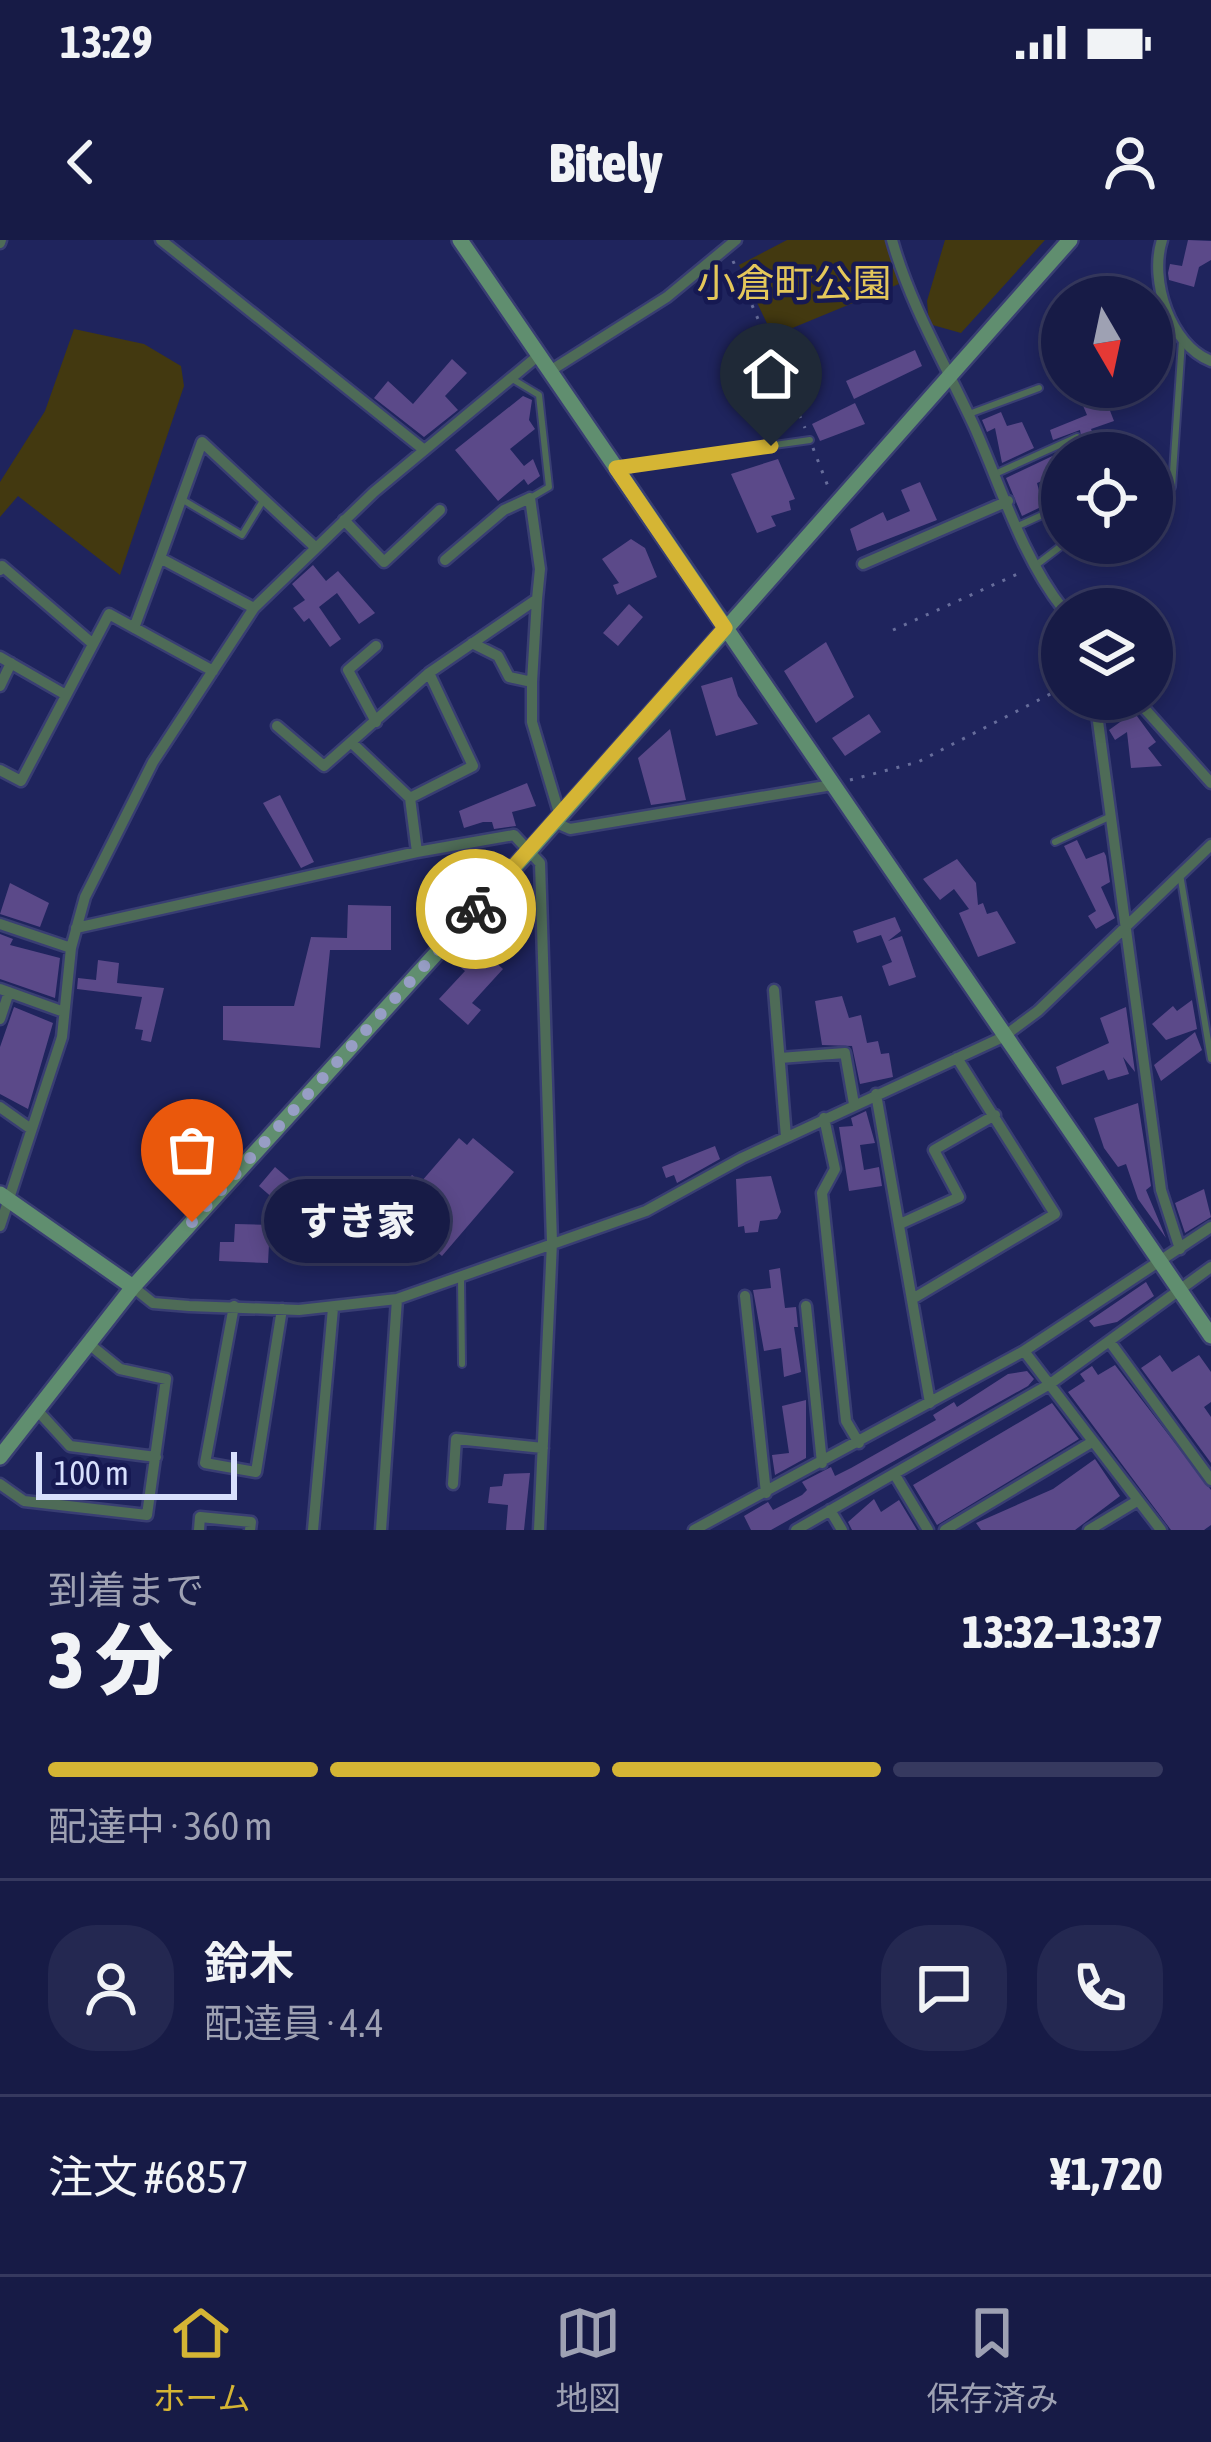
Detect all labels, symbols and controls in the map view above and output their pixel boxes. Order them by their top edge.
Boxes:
text: 13:29 [60,16,153,68]
icon: back [48,129,114,195]
icon: person [1097,129,1163,195]
text: Bitely [549,132,662,193]
park label: 小倉町公園 [696,261,892,305]
north arrow [1041,276,1173,408]
map controls [1041,276,1173,720]
pin [720,323,822,446]
icon: home [738,341,804,407]
button: locate [1041,432,1173,564]
button: layers [1041,588,1173,720]
courier [416,849,536,969]
icon: bike [443,876,509,942]
pin [141,1099,243,1222]
icon: bag [159,1117,225,1183]
callout: すき家 [264,1180,450,1264]
text: すき家 [298,1199,416,1243]
scale bar [36,1446,237,1499]
text: 100 m [54,1454,129,1492]
text: 到着まで [48,1568,204,1612]
text: 13:32–13:37 [962,1606,1163,1658]
text: 3 分 [48,1615,173,1705]
text: 配達中 · 360 m [48,1804,272,1848]
button: person [48,1925,174,2051]
button: chat [881,1925,1007,2051]
button: phone [1037,1925,1163,2051]
text: 鈴木 [204,1937,294,1989]
text: 配達員 · 4.4 [204,2001,384,2045]
text: ¥1,720 [1050,2148,1163,2200]
text: 注文 #6857 [48,2151,249,2203]
tab: ホーム [152,2300,251,2420]
tab: 地図 [555,2300,621,2420]
tab: 保存済み [926,2300,1058,2420]

